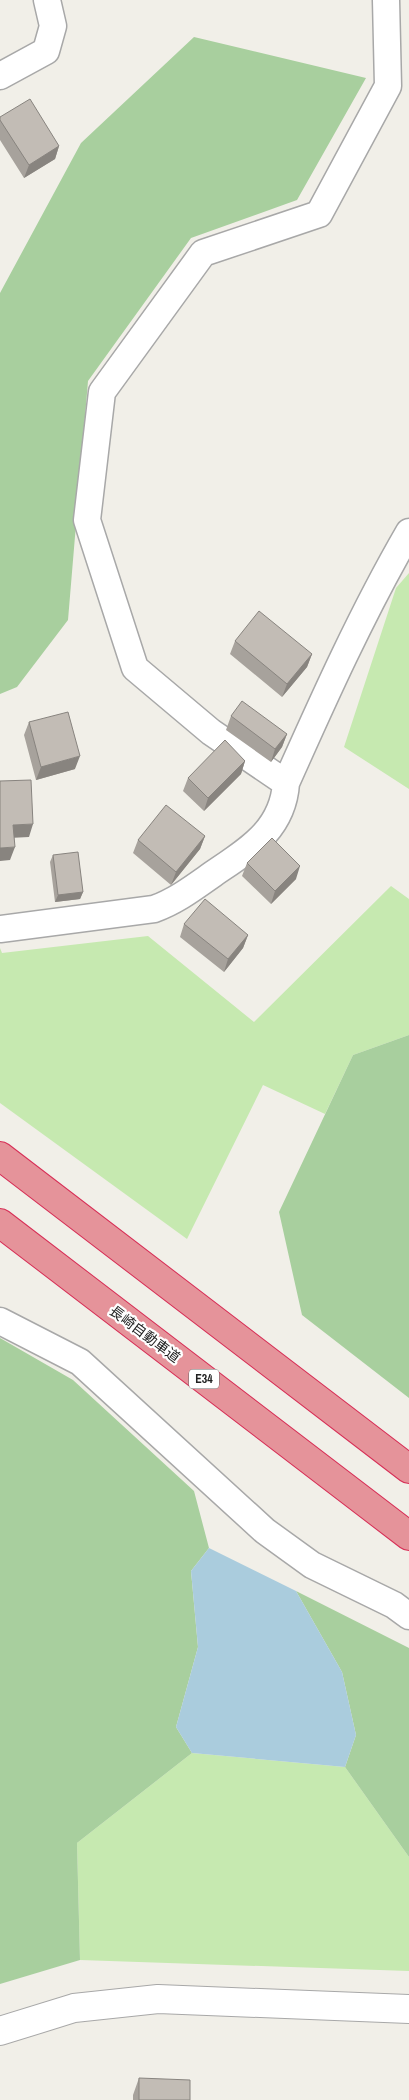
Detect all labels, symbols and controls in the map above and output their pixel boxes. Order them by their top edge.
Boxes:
street label: 長崎自動車道 [106,1302,184,1366]
road number: E34 [189,1370,219,1388]

